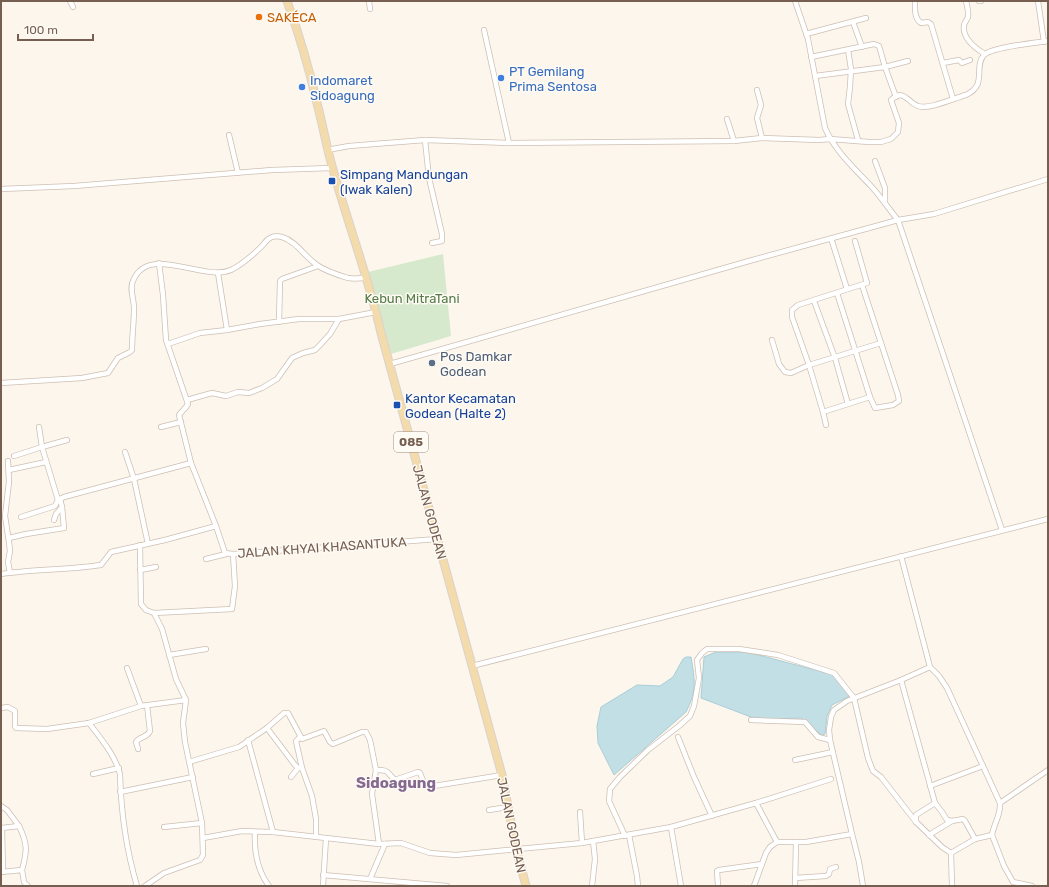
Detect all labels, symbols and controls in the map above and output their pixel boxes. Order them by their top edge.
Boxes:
place label: SAKÉCA [267,10,317,25]
marker: SAKÉCA [254,12,264,22]
scale bar [18,16,93,42]
text: 100 m [24,23,58,37]
place label: PT Gemilang Prima Sentosa [509,64,597,94]
place label: Indomaret Sidoagung [310,73,375,104]
marker: PT Gemilang Prima Sentosa [496,73,506,83]
marker: Indomaret Sidoagung [297,82,307,92]
place label: Simpang Mandungan (Iwak Kalen) [340,167,468,197]
marker: Simpang Mandungan (Iwak Kalen) [327,176,337,186]
park label: Kebun MitraTani [364,291,460,306]
place label: Pos Damkar Godean [440,349,512,379]
marker: Pos Damkar Godean [427,358,437,368]
place label: Kantor Kecamatan Godean (Halte 2) [405,391,516,421]
marker: Kantor Kecamatan Godean (Halte 2) [392,400,402,410]
road number: 085 [394,432,428,452]
street label: JALAN GODEAN [410,463,449,561]
street label: JALAN KHYAI KHASANTUKA [237,534,407,561]
district label: Sidoagung [356,774,436,792]
street label: JALAN GODEAN [494,776,529,874]

